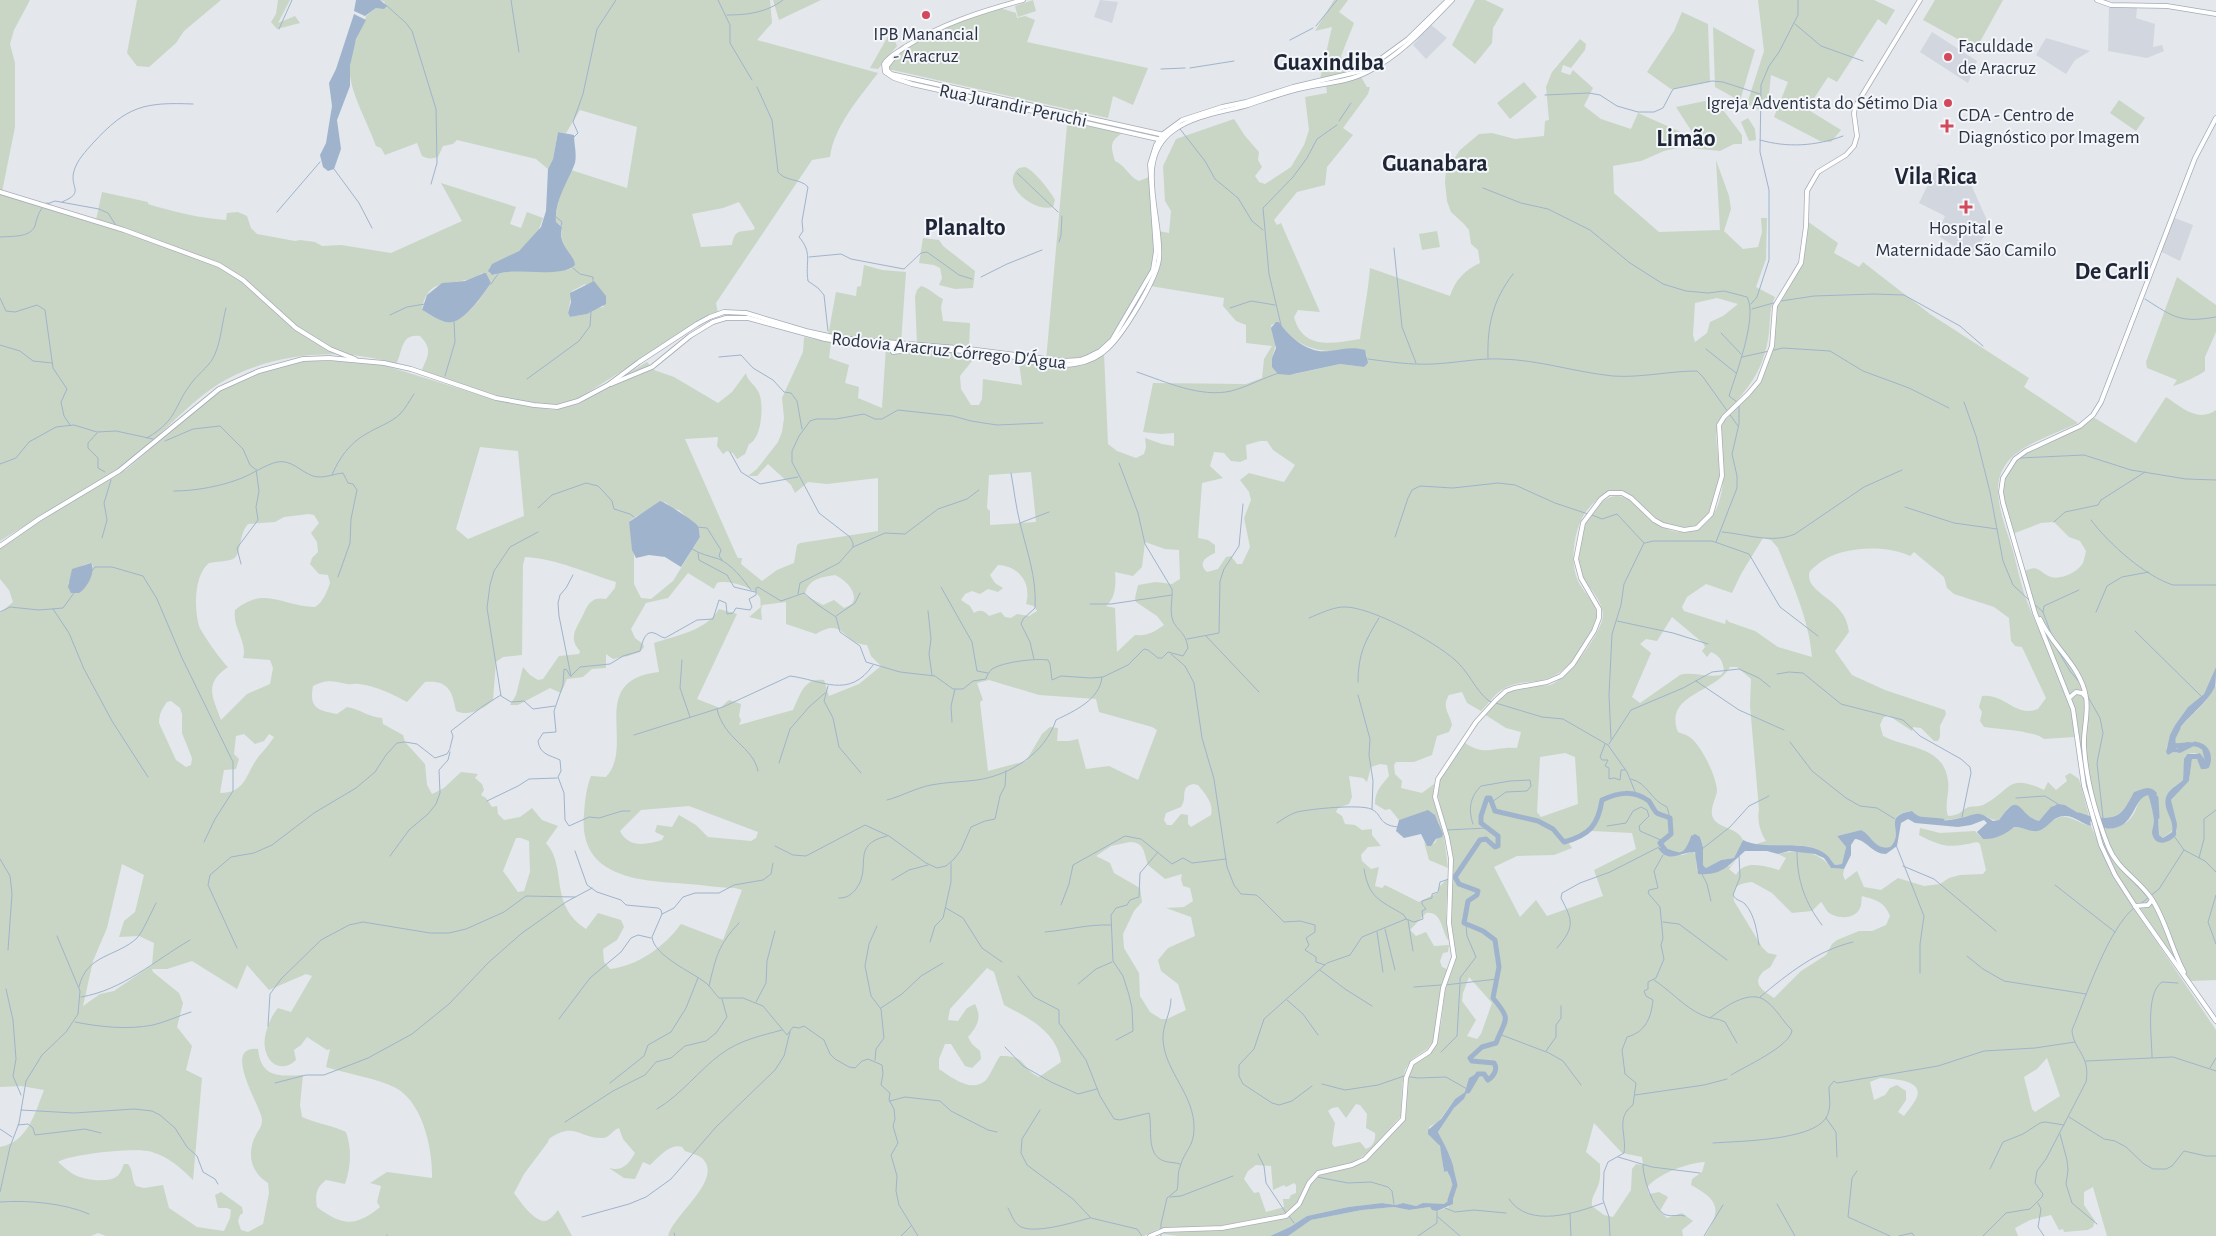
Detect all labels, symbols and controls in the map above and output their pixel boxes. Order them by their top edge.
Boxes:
marker: IPB Manancial - Aracruz [920,9,932,21]
place label: IPB Manancial - Aracruz [873,25,979,66]
place label: Faculdade de Aracruz [1958,37,2036,78]
district label: Guaxindiba [1273,51,1385,75]
marker: Faculdade de Aracruz [1942,51,1954,63]
street label: Rua Jurandir Peruchi [937,81,1089,131]
place label: Igreja Adventista do Sétimo Dia [1706,94,1938,113]
marker: Igreja Adventista do Sétimo Dia [1942,97,1954,109]
place label: CDA - Centro de Diagnóstico por Imagem [1958,106,2140,147]
marker: CDA - Centro de Diagnóstico por Imagem [1940,119,1954,133]
district label: Limão [1656,127,1716,151]
district label: Guanabara [1382,152,1488,176]
district label: Vila Rica [1895,165,1977,189]
marker: Hospital e Maternidade São Camilo [1959,200,1973,214]
district label: Planalto [924,216,1006,240]
place label: Hospital e Maternidade São Camilo [1875,219,2057,260]
district label: De Carli [2074,260,2150,284]
street label: Rodovia Aracruz Córrego D'Água [831,327,1068,373]

